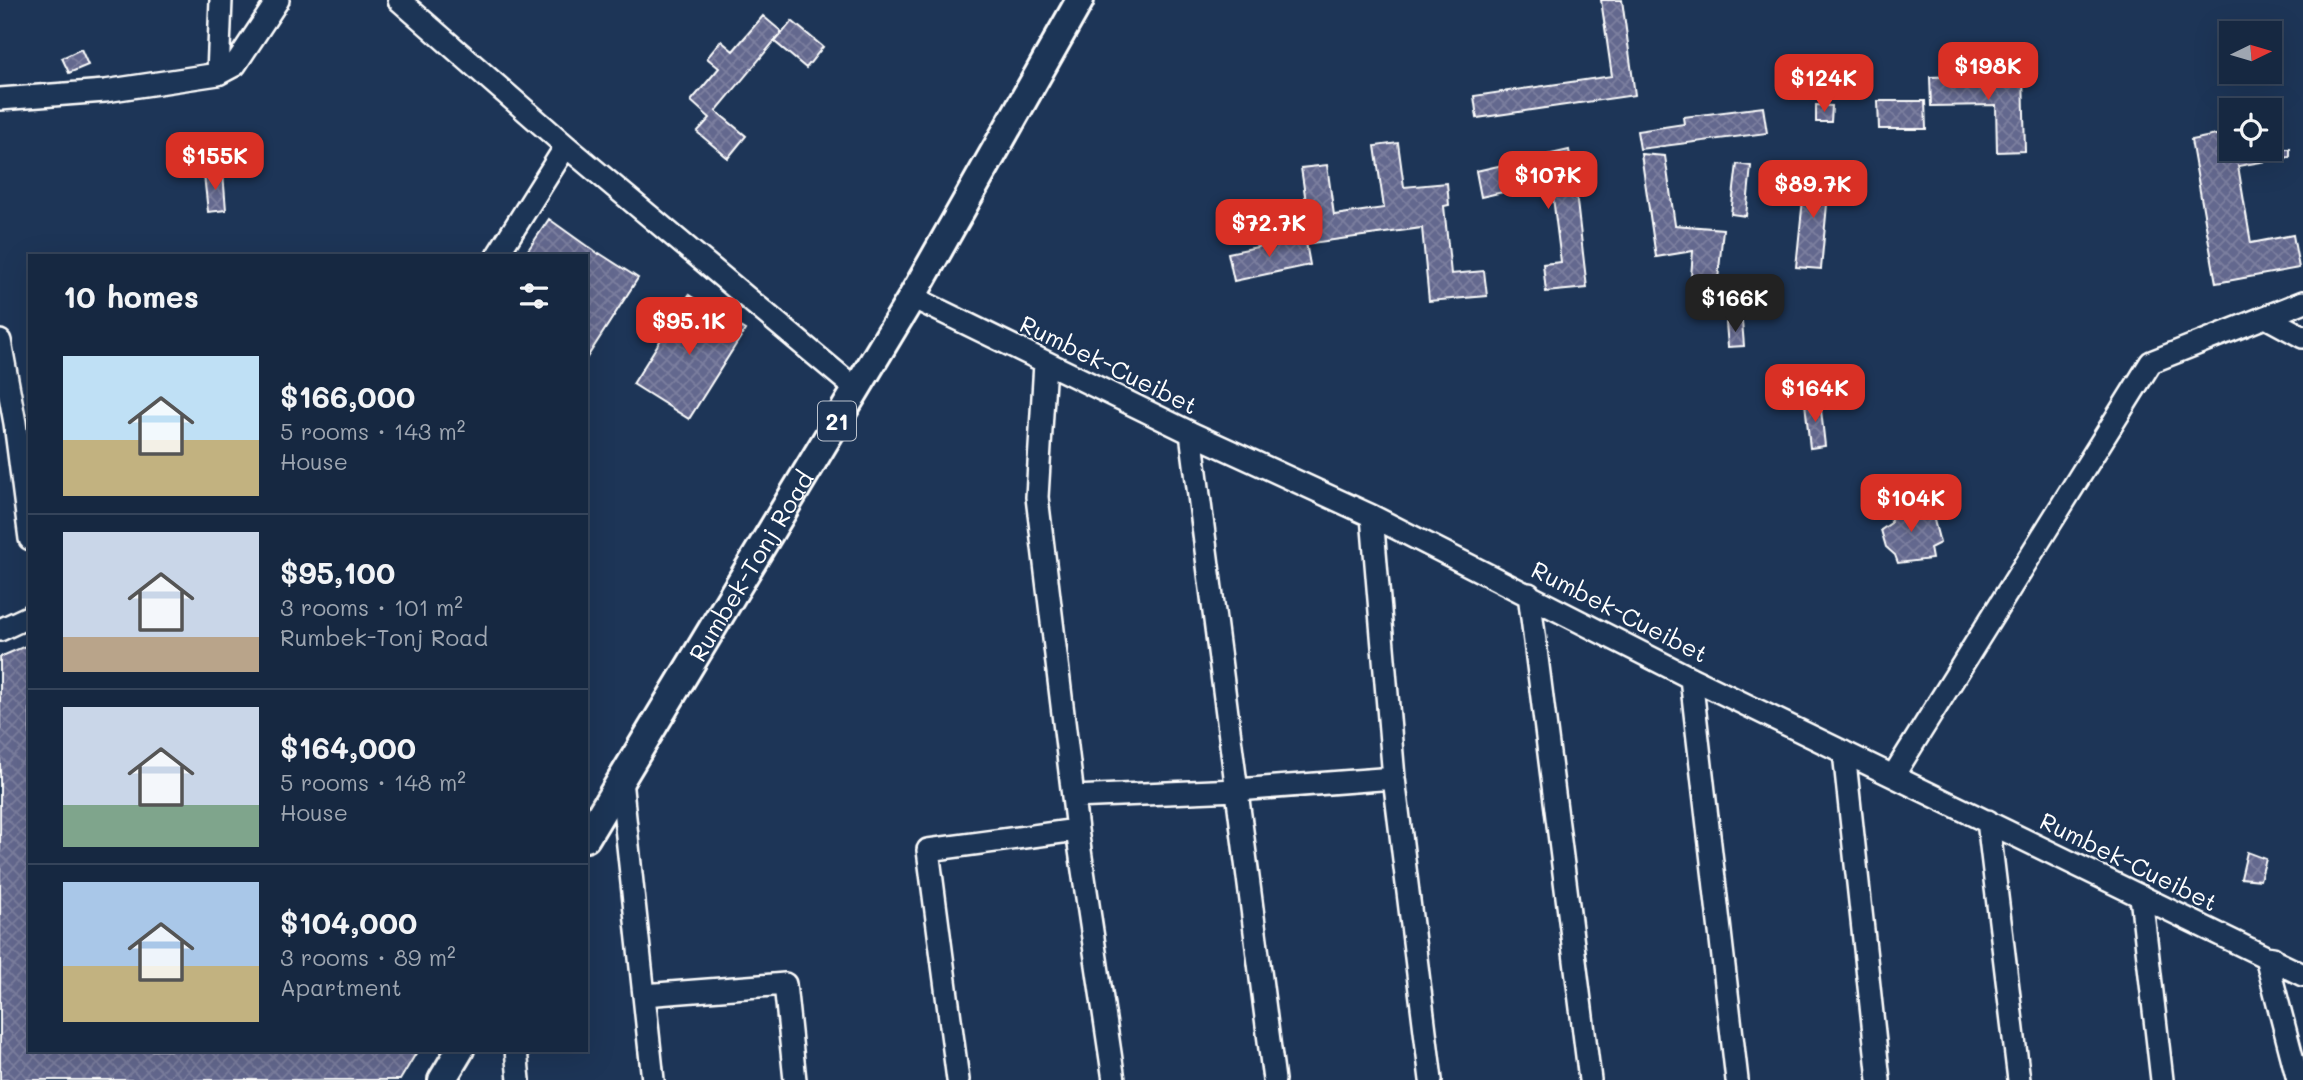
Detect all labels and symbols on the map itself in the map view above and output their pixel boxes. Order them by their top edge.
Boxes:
north arrow [2219,21,2282,84]
pin: $198K [1939,42,2037,102]
pin: $124K [1775,54,1873,114]
pin: $155K [166,132,264,192]
pin: $107K [1499,152,1597,211]
pin: $89.7K [1756,160,1870,220]
pin: $72.7K [1212,200,1326,259]
pin: $166K [1686,274,1784,334]
pin: $95.1K [632,298,746,357]
street label: Rumbek-Cueibet [1015,308,1203,420]
pin: $164K [1766,364,1864,424]
road number: 21 [818,402,856,440]
street label: Rumbek-Tonj Road [681,465,819,667]
pin: $104K [1862,475,1960,534]
street label: Rumbek-Cueibet [1527,553,1713,669]
street label: Rumbek-Cueibet [2035,805,2223,917]

